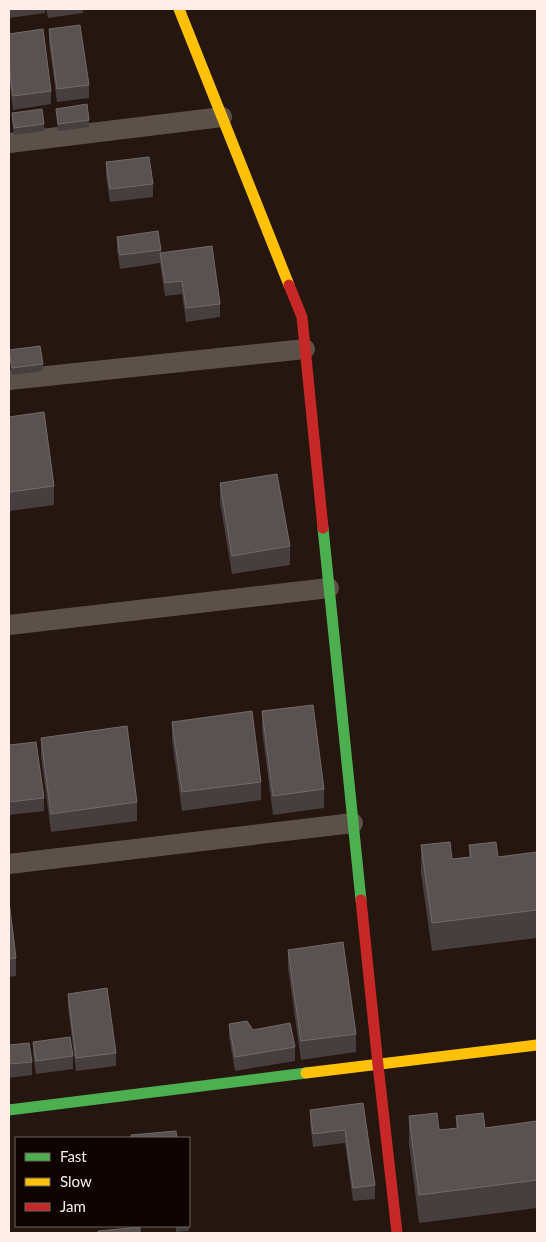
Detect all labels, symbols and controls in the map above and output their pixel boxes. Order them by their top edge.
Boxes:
legend [15,1137,190,1227]
text: Fast [60,1147,87,1165]
text: Slow [60,1172,92,1190]
text: Jam [60,1197,86,1215]

